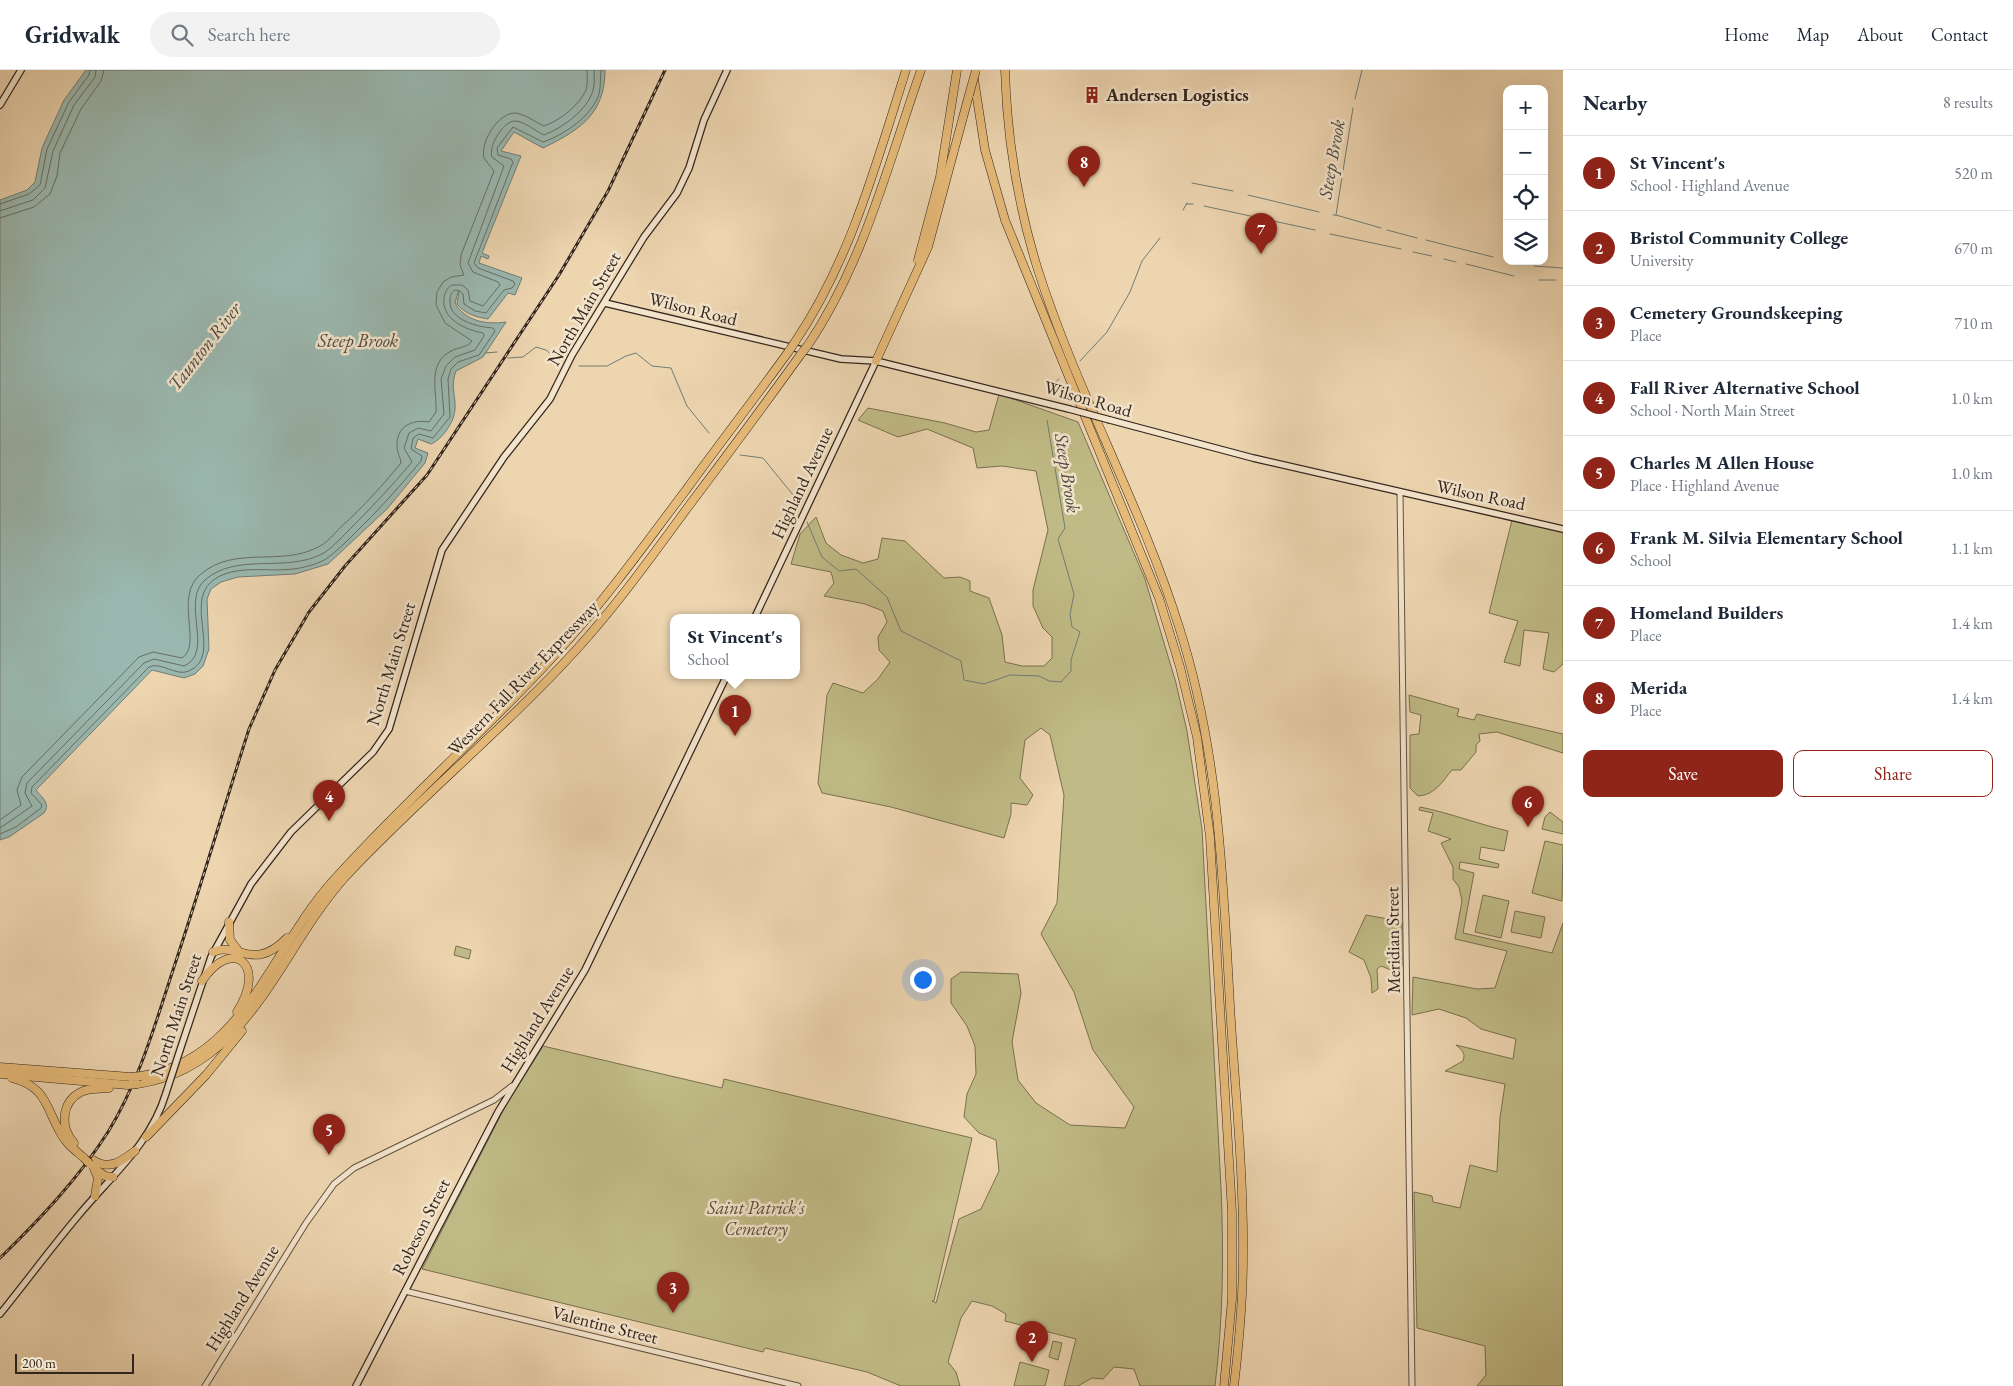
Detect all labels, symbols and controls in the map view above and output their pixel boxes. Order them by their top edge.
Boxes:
search box [150,12,500,57]
text: Gridwalk [25,19,120,50]
icon: search [168,21,196,49]
text: Search here [208,22,290,47]
text: Home [1724,23,1769,46]
text: Map [1797,23,1829,46]
text: About [1857,23,1903,46]
text: Contact [1931,23,1988,46]
place label: Andersen Logistics [1105,83,1249,106]
building icon: Andersen Logistics [1082,85,1102,105]
map controls [1503,85,1548,265]
button: + [1503,85,1548,130]
text: Nearby [1583,89,1647,116]
text: 8 results [1943,92,1993,113]
water label: Steep Brook [1312,117,1351,202]
button: − [1503,130,1548,175]
pin: 8 [1068,146,1100,187]
text: St Vincent's [1630,150,1725,175]
text: 1 [1595,163,1603,184]
text: 520 m [1954,163,1993,184]
button: locate [1503,175,1548,220]
text: School · Highland Avenue [1630,175,1789,196]
pin: 7 [1245,213,1277,254]
button: layers [1503,220,1548,265]
text: Bristol Community College [1630,225,1848,250]
text: 2 [1595,238,1603,259]
text: 670 m [1954,238,1993,259]
street label: North Main Street [542,247,626,370]
text: University [1630,250,1694,271]
street label: Wilson Road [646,286,741,331]
water label: Taunton River [162,296,247,396]
text: Cemetery Groundskeeping [1630,300,1843,325]
text: 3 [1595,313,1603,334]
text: 710 m [1954,313,1993,334]
text: Place [1630,325,1662,346]
water label: Steep Brook [317,328,399,353]
street label: Wilson Road [1042,375,1136,422]
text: Fall River Alternative School [1630,375,1860,400]
text: 4 [1595,388,1603,409]
text: 1.0 km [1951,388,1993,409]
text: School · North Main Street [1630,400,1795,421]
street label: Highland Avenue [765,423,838,543]
water label: Steep Brook [1049,430,1086,515]
text: Charles M Allen House [1630,450,1814,475]
text: 5 [1595,463,1603,484]
text: 1.0 km [1951,463,1993,484]
street label: Wilson Road [1435,474,1529,515]
text: Place · Highland Avenue [1630,475,1779,496]
text: Frank M. Silvia Elementary School [1630,525,1903,550]
text: 6 [1595,538,1603,559]
text: 1.1 km [1951,538,1993,559]
text: School [1630,550,1672,571]
street label: Western Fall River Expressway [442,595,603,760]
street label: North Main Street [361,599,420,728]
text: Homeland Builders [1630,600,1783,625]
text: 7 [1595,613,1603,634]
text: 1.4 km [1951,613,1993,634]
popup [670,614,800,679]
text: St Vincent's [688,624,782,649]
text: Place [1630,625,1662,646]
text: School [688,649,729,670]
text: Merida [1630,675,1687,700]
text: 8 [1595,688,1603,709]
text: 1.4 km [1951,688,1993,709]
pin: 1 [719,695,751,736]
text: Place [1630,700,1662,721]
button: Save [1583,750,1783,797]
button: Share [1793,750,1993,797]
pin: 4 [313,780,345,821]
pin: 6 [1512,786,1544,827]
street label: Meridian Street [1380,886,1405,994]
street label: North Main Street [145,950,206,1079]
street label: Highland Avenue [495,961,579,1076]
your location [910,967,936,993]
pin: 5 [313,1114,345,1155]
street label: Robeson Street [386,1174,455,1279]
park label: Saint Patrick's Cemetery [706,1196,806,1241]
street label: Highland Avenue [200,1240,284,1355]
pin: 3 [657,1272,689,1313]
street label: Valentine Street [550,1300,661,1349]
pin: 2 [1016,1321,1048,1362]
scale bar [15,1351,134,1374]
text: 200 m [22,1354,56,1372]

